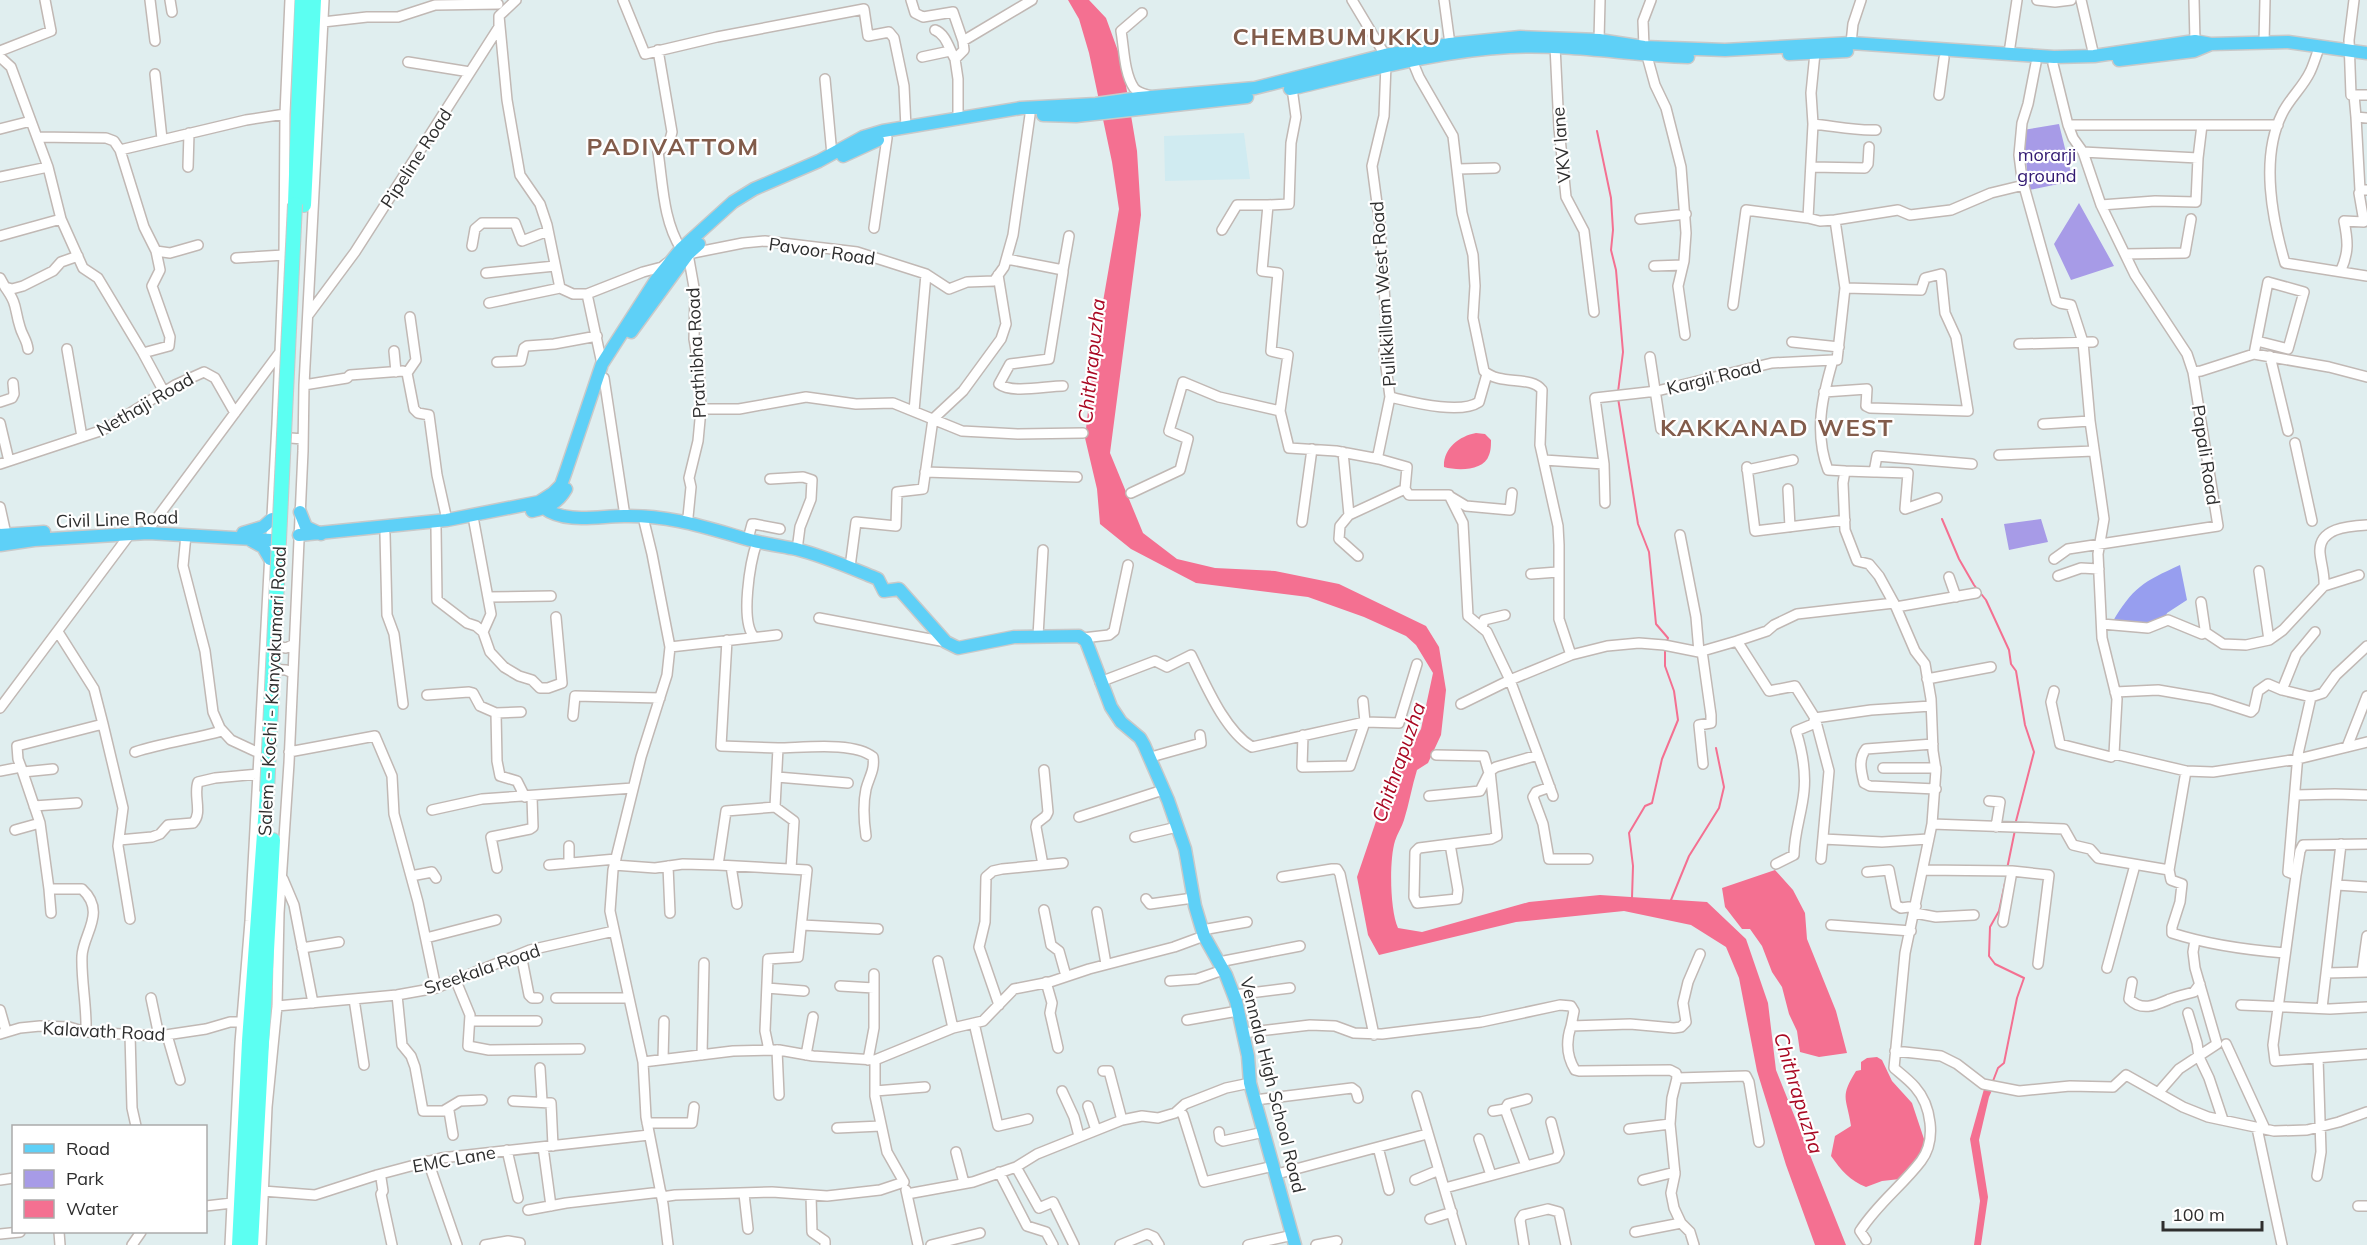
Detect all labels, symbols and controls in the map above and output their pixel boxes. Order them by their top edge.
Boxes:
district label: CHEMBUMUKKU [1232,21,1442,51]
street label: Pipeline Road [375,104,457,212]
street label: VKV lane [1546,106,1576,184]
district label: PADIVATTOM [586,131,760,161]
park label: morarji ground [2017,143,2077,187]
street label: Pulikkillam West Road [1365,200,1401,388]
street label: Pavoor Road [767,232,877,270]
street label: Prathibha Road [681,287,711,419]
water label: Chithrapuzha [1072,297,1110,425]
street label: Kargil Road [1664,354,1764,400]
street label: Nethaji Road [92,367,198,441]
street label: Papali Road [2187,403,2225,507]
district label: KAKKANAD WEST [1660,412,1894,442]
street label: Civil Line Road [55,505,179,533]
street label: Salem - Kochi - Kanyakumari Road [253,546,291,836]
water label: Chithrapuzha [1366,699,1430,825]
street label: Sreekala Road [421,938,543,1000]
street label: Vennala High School Road [1235,975,1311,1195]
street label: Kalavath Road [42,1016,166,1046]
water label: Chithrapuzha [1769,1029,1829,1157]
legend [12,1125,207,1233]
text: Road [66,1137,110,1160]
street label: EMC Lane [411,1140,497,1178]
text: Park [66,1167,105,1190]
scale bar [2163,1194,2262,1232]
text: Water [66,1197,119,1220]
text: 100 m [2172,1203,2225,1226]

